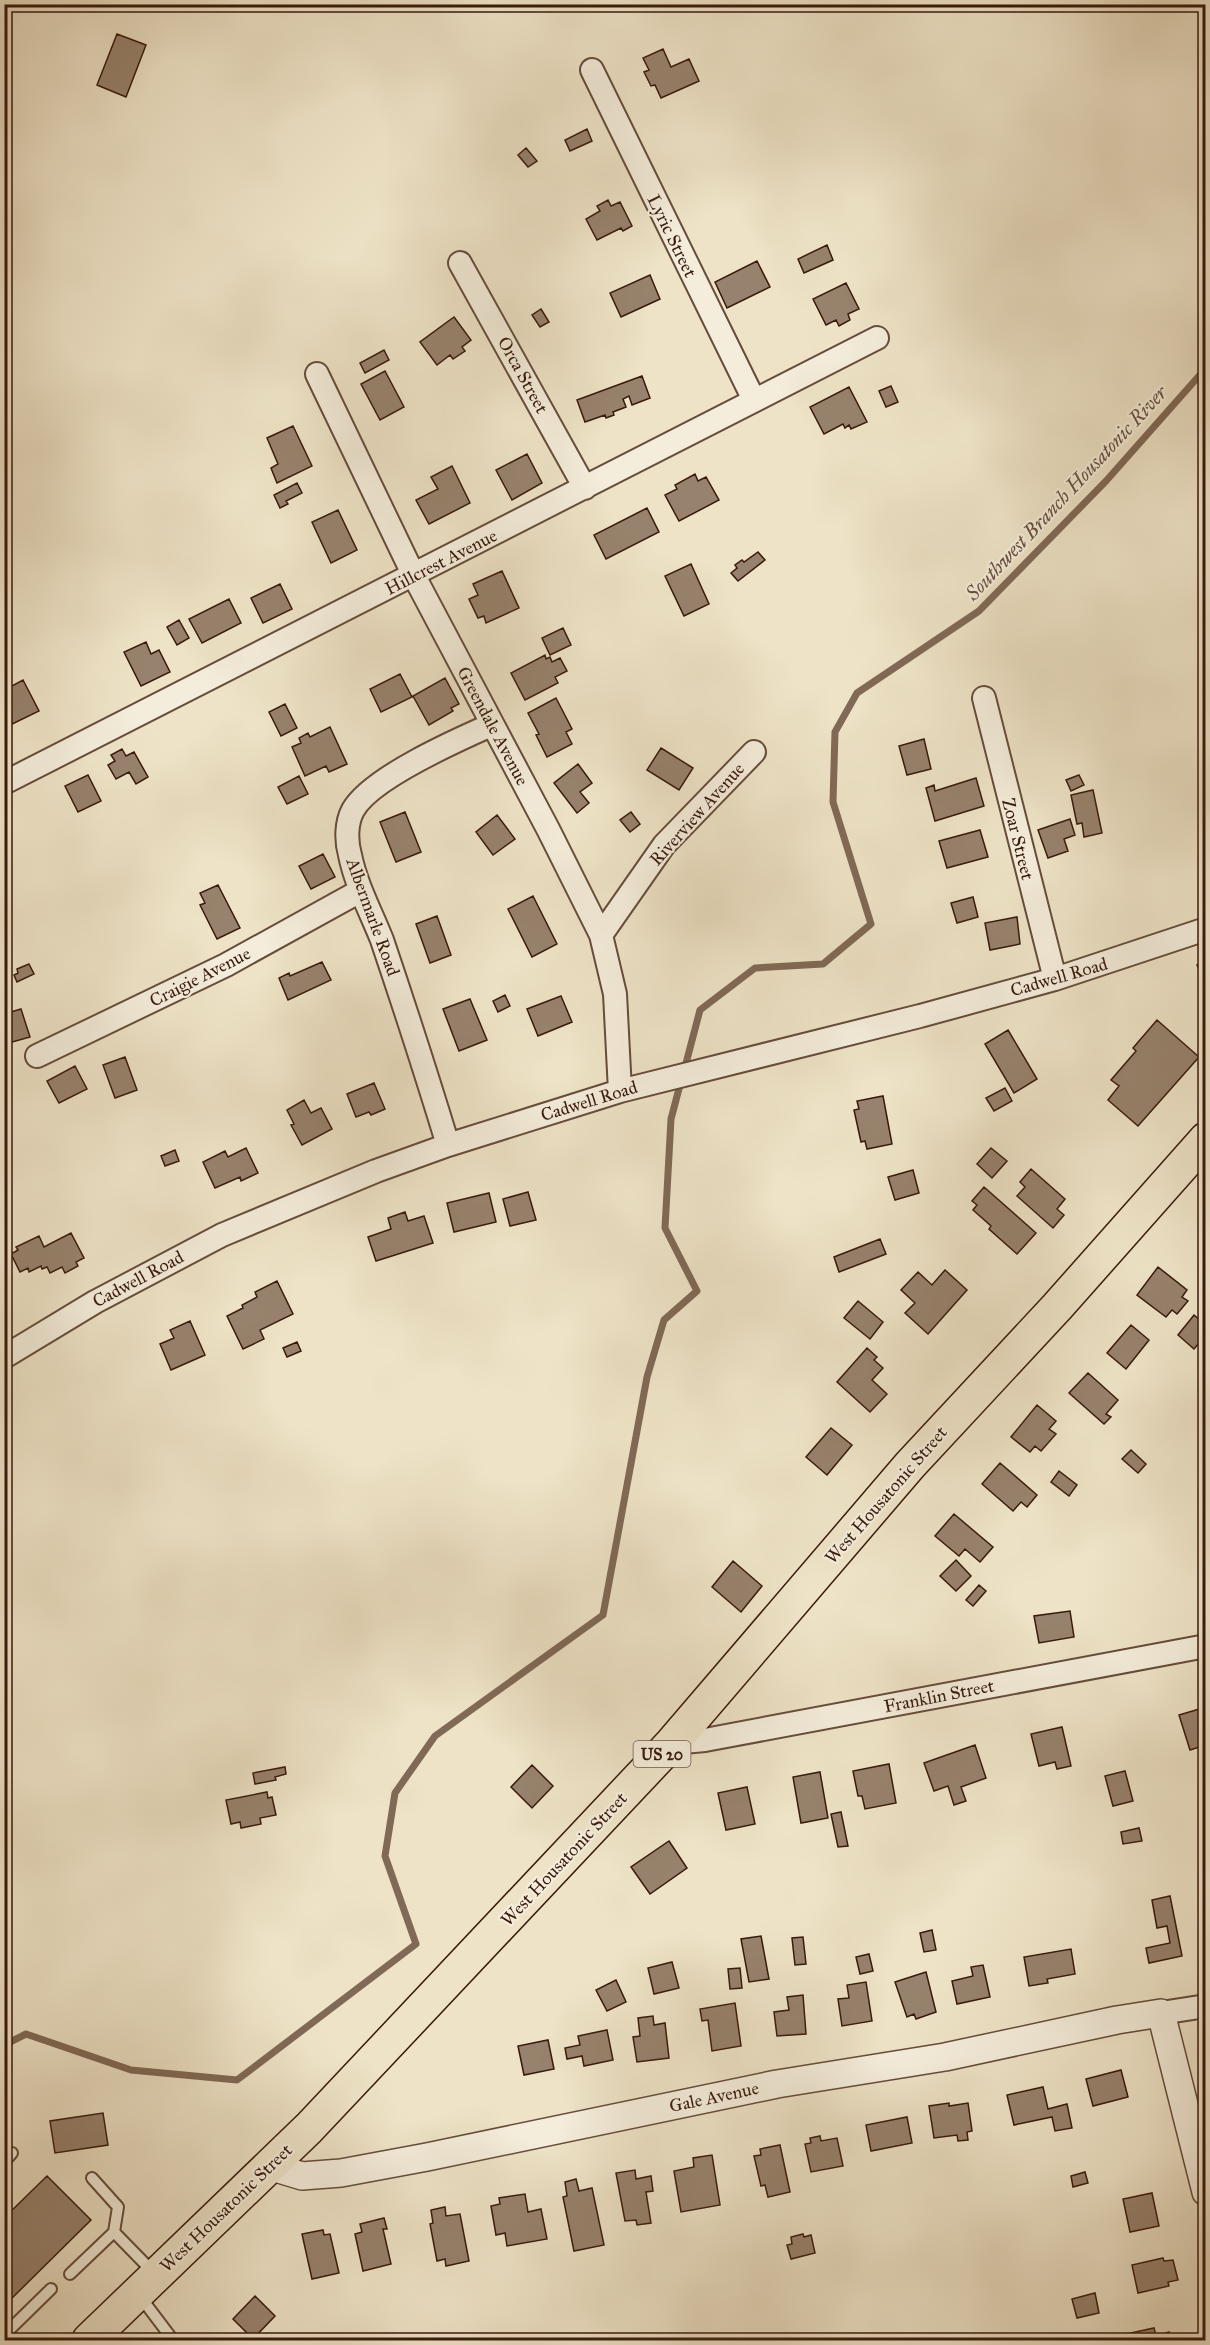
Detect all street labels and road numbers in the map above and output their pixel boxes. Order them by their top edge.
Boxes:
street label: Lyric Street [643,191,702,282]
street label: Orca Street [493,333,553,418]
street label: Hillcrest Avenue [381,524,501,600]
street label: Greendale Avenue [452,663,534,789]
street label: Riverview Avenue [645,758,749,870]
street label: Zoar Street [997,796,1039,883]
street label: Albermarle Road [341,854,405,979]
street label: Craigie Avenue [146,942,255,1013]
street label: Cadwell Road [1008,953,1110,1001]
street label: Cadwell Road [538,1076,640,1126]
street label: Cadwell Road [89,1246,187,1312]
street label: West Housatonic Street [820,1421,952,1568]
street label: Franklin Street [882,1674,997,1717]
road number: US 20 [634,1741,690,1767]
street label: West Housatonic Street [496,1787,632,1931]
street label: Gale Avenue [667,2077,761,2117]
street label: West Housatonic Street [155,2139,297,2277]

